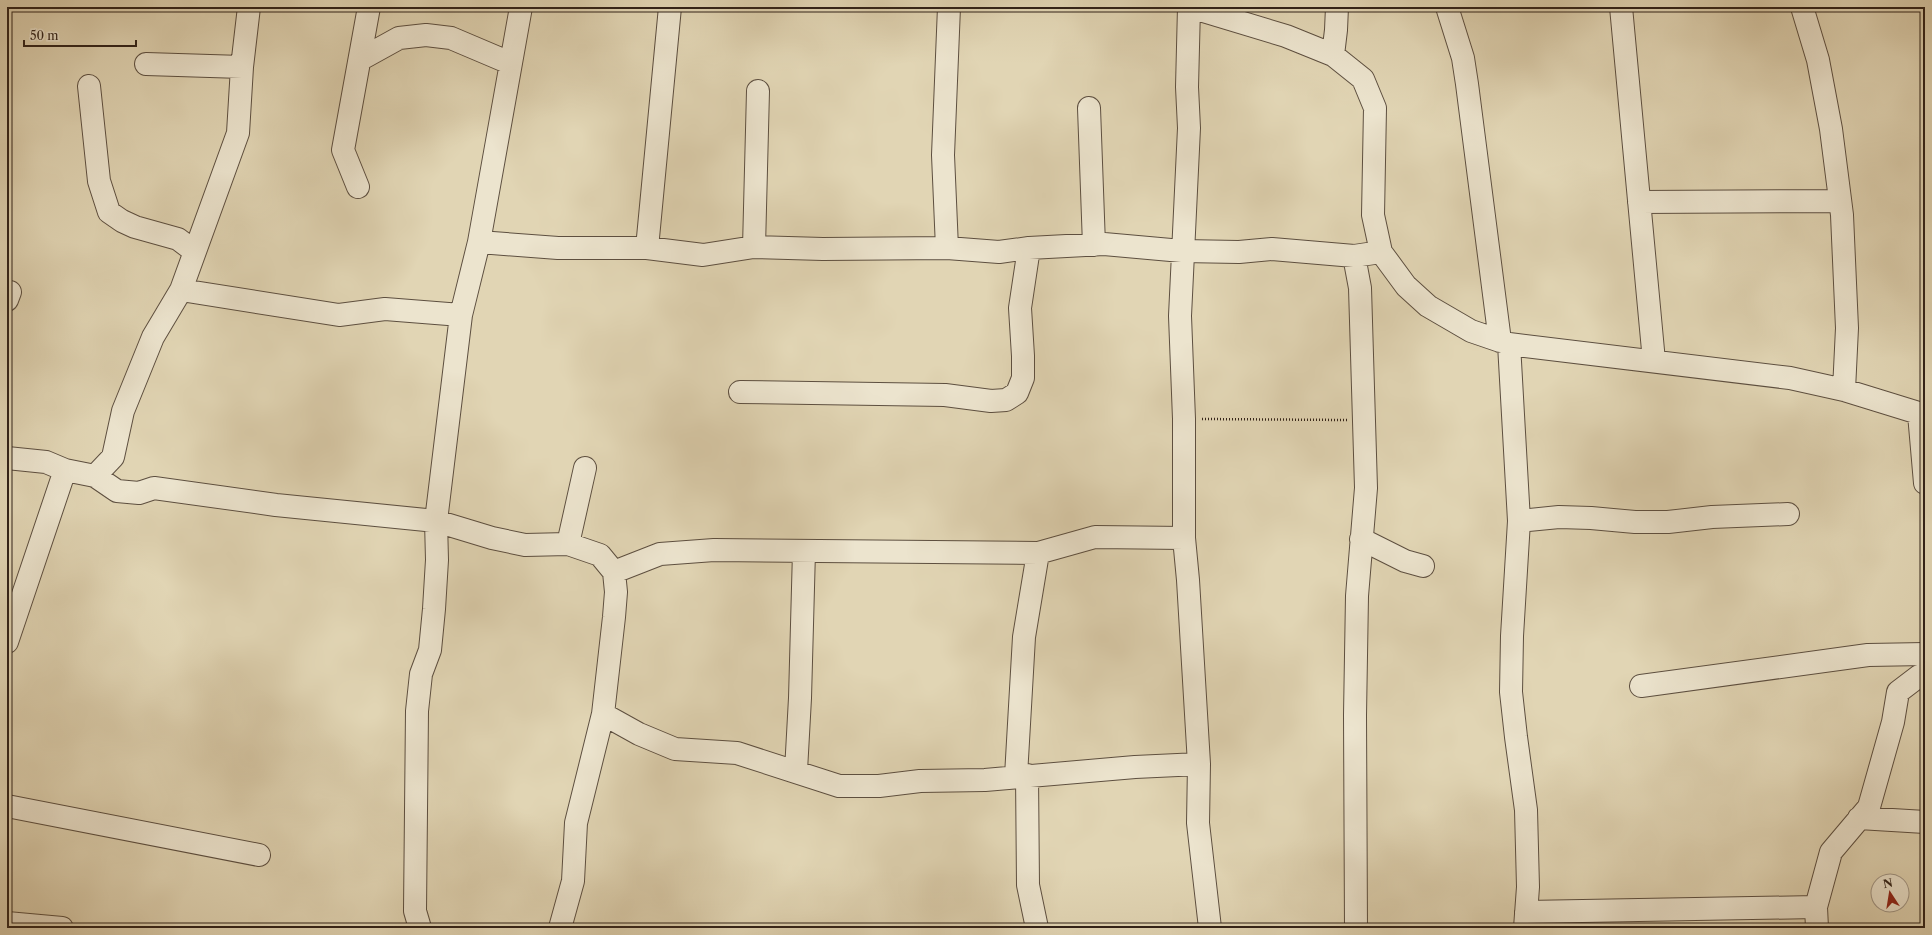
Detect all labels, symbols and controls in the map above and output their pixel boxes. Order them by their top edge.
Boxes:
scale bar [24,22,136,48]
text: 50 m [30,28,59,43]
north arrow [1870,873,1910,913]
text: N [1882,875,1894,891]

